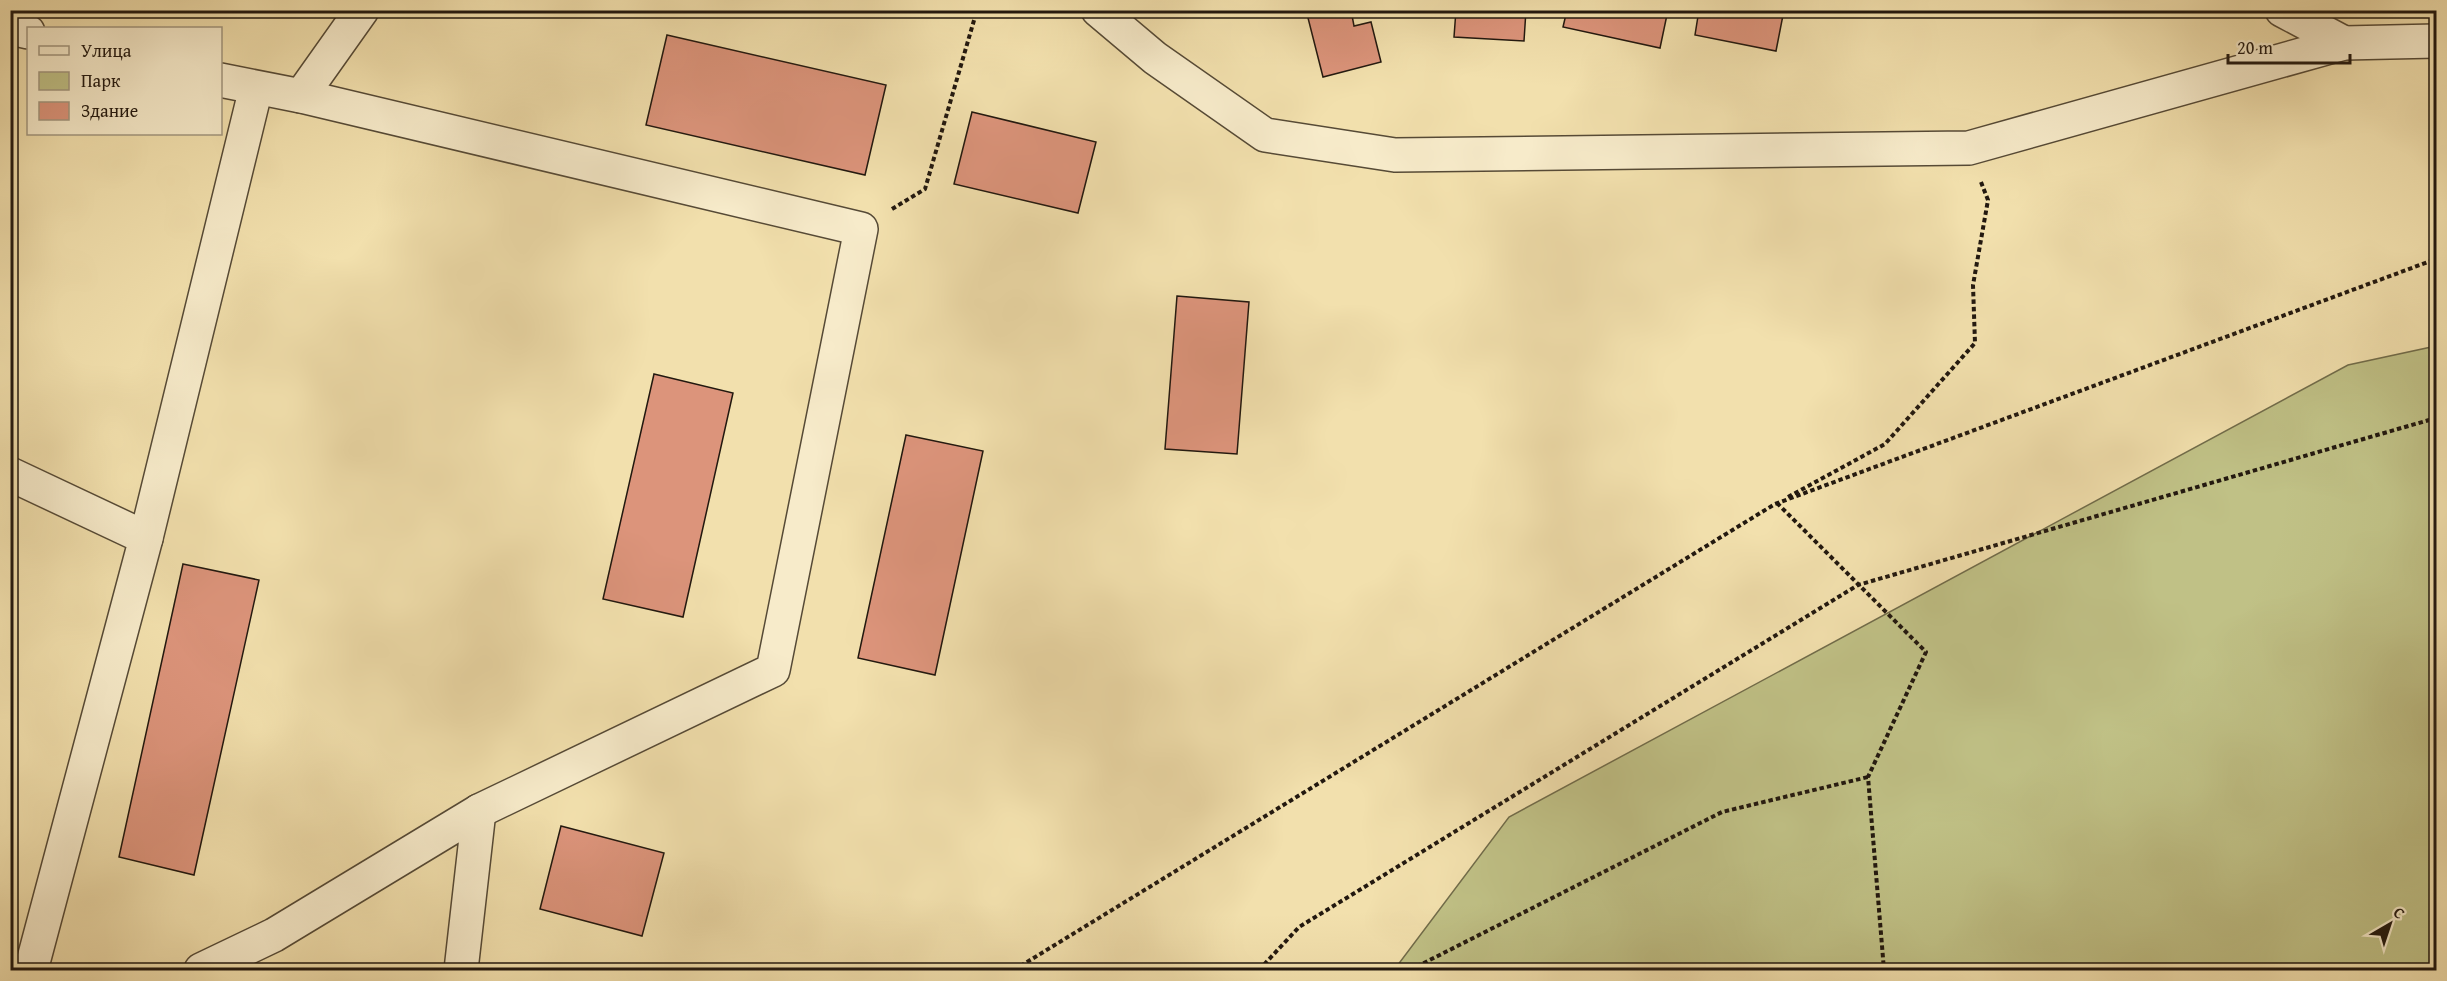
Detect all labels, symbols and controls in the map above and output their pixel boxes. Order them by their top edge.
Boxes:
legend [27,27,222,135]
scale bar [2228,27,2350,65]
text: 20 m [2237,34,2273,61]
text: Улица [81,37,132,64]
text: Парк [81,67,121,94]
text: Здание [81,97,138,124]
north arrow [2360,894,2420,954]
text: С [2388,900,2411,925]

